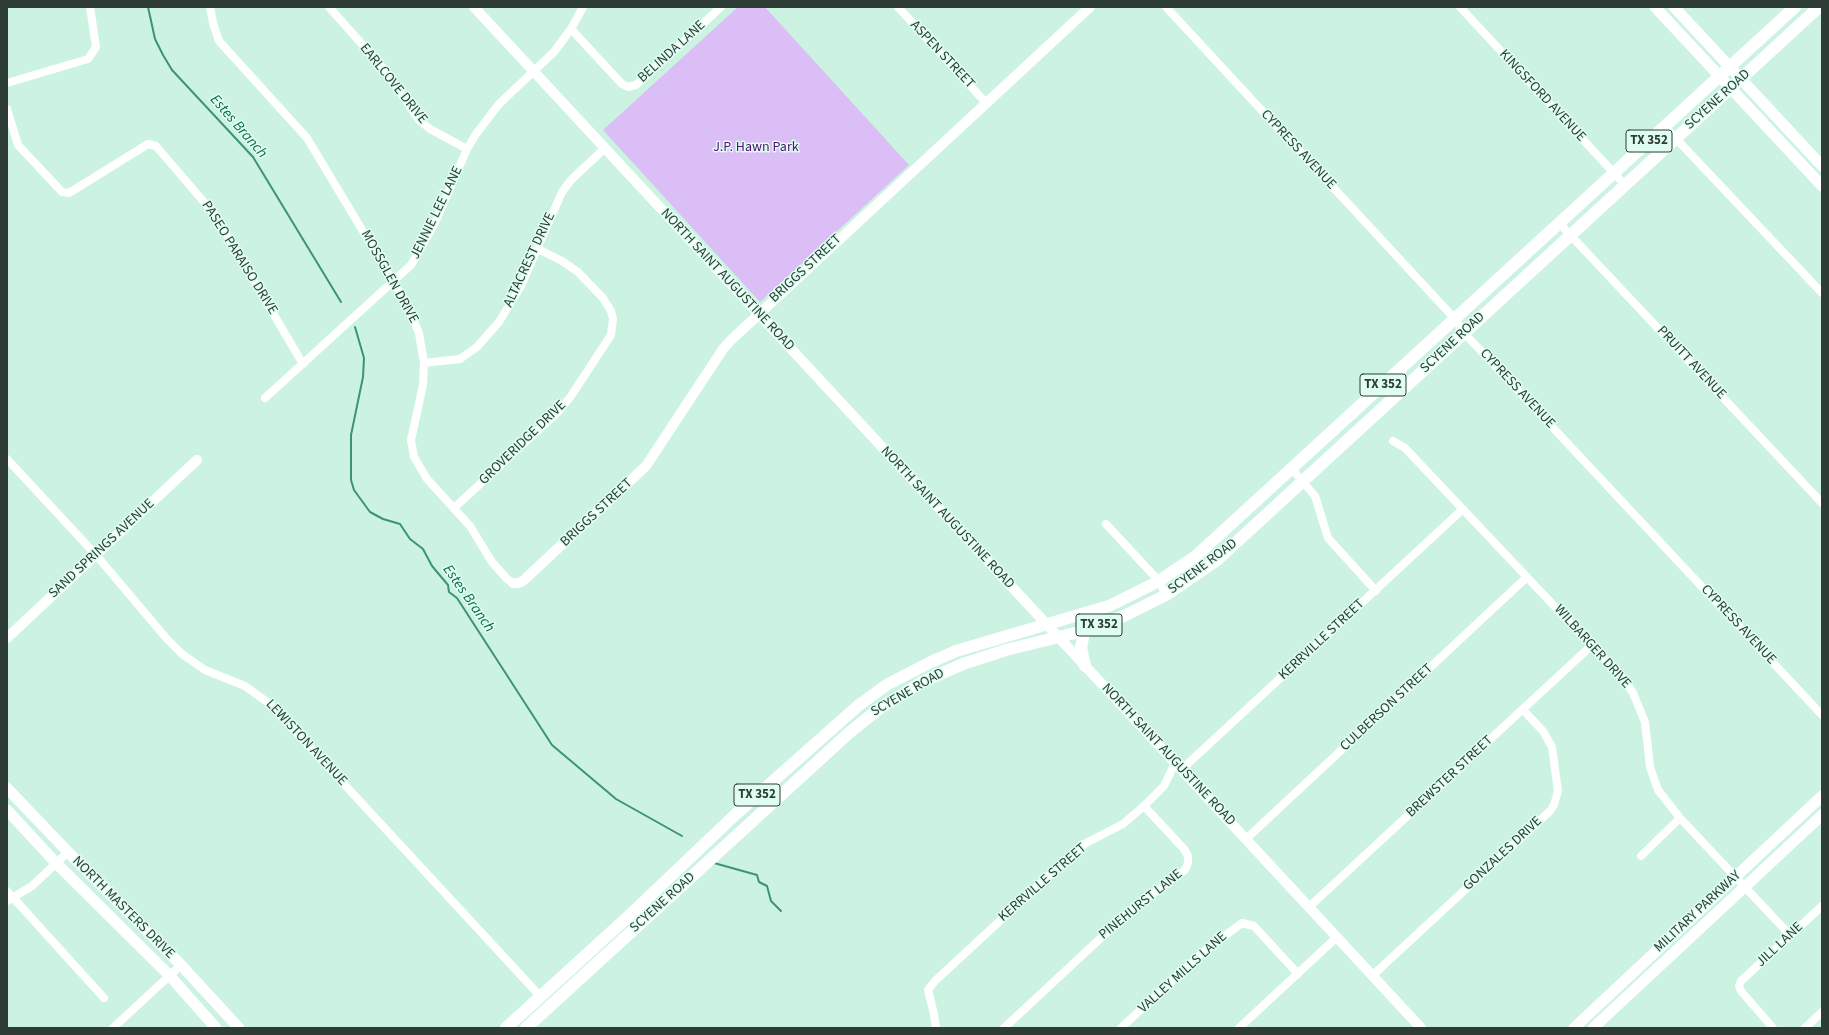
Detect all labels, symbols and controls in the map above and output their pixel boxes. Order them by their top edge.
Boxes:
street label: BELINDA LANE [635,17,709,87]
street label: ASPEN STREET [906,17,978,93]
street label: EARLCOVE DRIVE [356,40,430,128]
street label: KINGSFORD AVENUE [1495,46,1589,146]
street label: SCYENE ROAD [1682,66,1754,134]
water label: Estes Branch [206,92,270,162]
street label: CYPRESS AVENUE [1257,107,1339,193]
road number: TX 352 [1626,130,1672,152]
park label: J.P. Hawn Park [713,140,799,156]
street label: JENNIE LEE LANE [407,164,467,262]
street label: PASEO PARAISO DRIVE [197,198,281,318]
street label: NORTH SAINT AUGUSTINE ROAD [657,205,797,355]
street label: ALTACREST DRIVE [501,210,559,310]
street label: MOSSGLEN DRIVE [357,228,421,326]
street label: BRIGGS STREET [766,231,846,307]
street label: SCYENE ROAD [1417,309,1489,377]
street label: PRUITT AVENUE [1653,323,1729,403]
street label: CYPRESS AVENUE [1476,346,1558,432]
road number: TX 352 [1360,374,1406,396]
street label: GROVERIDGE DRIVE [476,397,570,489]
street label: NORTH SAINT AUGUSTINE ROAD [877,443,1017,593]
street label: BRIGGS STREET [557,475,637,551]
street label: SAND SPRINGS AVENUE [46,496,158,602]
street label: SCYENE ROAD [1165,536,1241,598]
water label: Estes Branch [438,562,498,636]
street label: CYPRESS AVENUE [1697,582,1779,668]
street label: KERRVILLE STREET [1276,596,1368,684]
street label: WILBARGER DRIVE [1550,602,1634,692]
road number: TX 352 [1076,614,1122,636]
street label: CULBERSON STREET [1337,661,1437,755]
street label: SCYENE ROAD [868,665,948,721]
street label: NORTH SAINT AUGUSTINE ROAD [1098,680,1238,830]
street label: LEWISTON AVENUE [262,696,350,790]
street label: BREWSTER STREET [1403,733,1497,821]
road number: TX 352 [734,784,780,806]
street label: GONZALES DRIVE [1460,813,1546,895]
street label: KERRVILLE STREET [996,840,1090,926]
street label: NORTH MASTERS DRIVE [68,853,178,963]
street label: PINEHURST LANE [1096,866,1186,944]
street label: MILITARY PARKWAY [1651,868,1745,956]
street label: SCYENE ROAD [627,869,699,937]
street label: JILL LANE [1753,919,1807,971]
street label: VALLEY MILLS LANE [1135,929,1231,1017]

